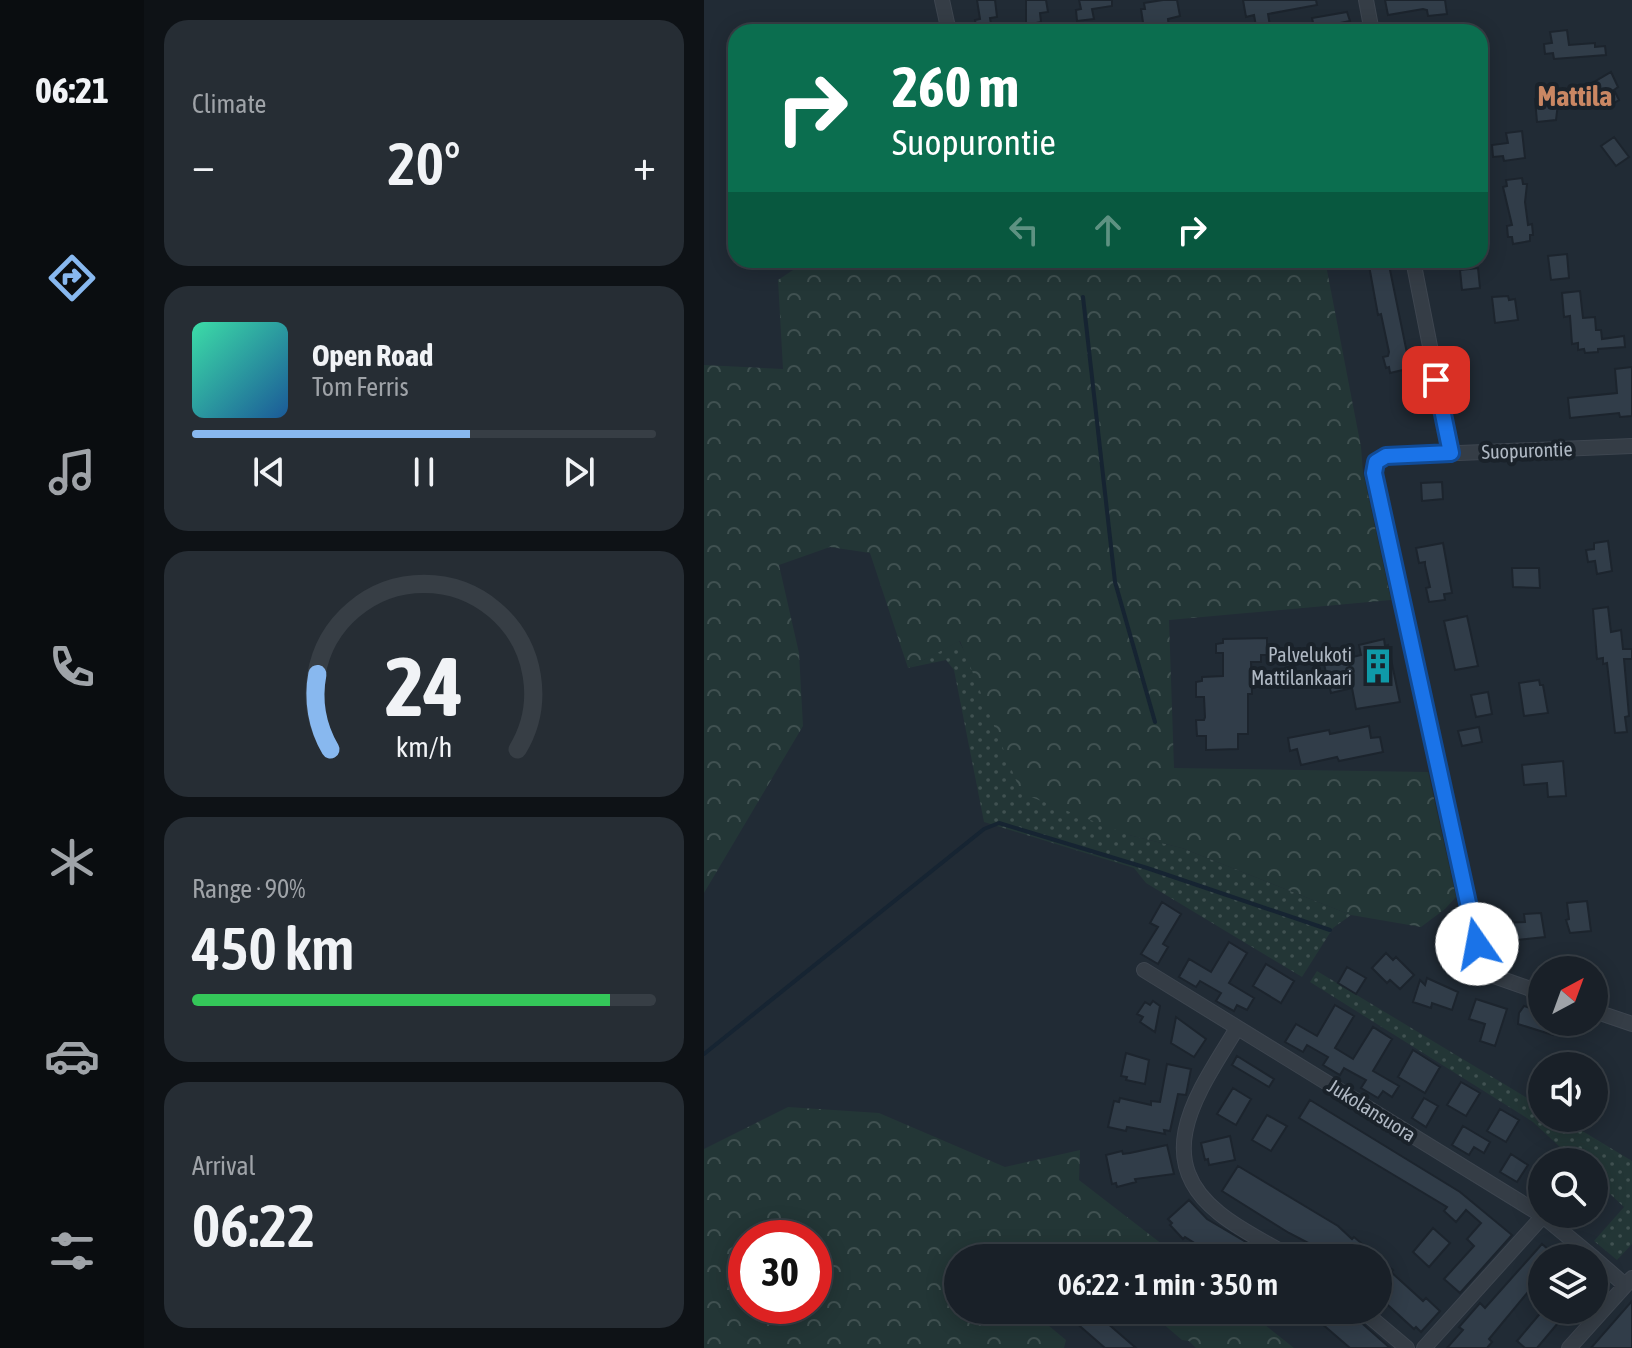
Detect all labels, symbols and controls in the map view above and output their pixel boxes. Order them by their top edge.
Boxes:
text: 260 m [892,55,1019,119]
icon: right [760,56,864,160]
text: 06:21 [35,69,109,111]
district label: Mattila [1538,80,1612,112]
text: Climate [192,89,266,119]
text: Suopurontie [892,121,1056,163]
text: 20° [388,129,460,198]
text: − [192,139,215,189]
text: + [633,139,656,189]
icon: left [1002,208,1046,252]
icon: ahead [1086,208,1130,252]
icon: right [1170,208,1214,252]
icon: directions [44,250,100,306]
text: Open Road [312,338,433,372]
pin [1402,346,1470,414]
icon: arrive [1414,358,1458,402]
text: Tom Ferris [312,372,409,402]
street label: Suopurontie [1481,437,1573,463]
icon: music [44,444,100,500]
icon: previous [247,450,291,494]
icon: pause [402,450,446,494]
icon: next [557,450,601,494]
text: 24 [385,638,463,734]
icon: phone [44,639,100,695]
place label: Palvelukoti Mattilankaari [1251,643,1352,689]
building icon: Palvelukoti Mattilankaari [1359,647,1397,685]
text: km/h [396,730,452,763]
icon: climate [44,834,100,890]
text: Range · 90% [192,874,305,904]
position arrow [1435,902,1519,986]
text: 450 km [192,914,354,983]
north arrow [1528,956,1608,1036]
map controls [1528,956,1608,1324]
icon: car [44,1028,100,1084]
button: sound [1528,1052,1608,1132]
street label: Jukolansuora [1324,1074,1420,1146]
button: search [1528,1148,1608,1228]
text: Arrival [192,1151,256,1181]
text: 06:22 [192,1191,315,1260]
speed limit sign: 30 [728,1220,832,1324]
icon: filters [44,1223,100,1279]
button: layers [1528,1244,1608,1324]
text: 06:22 · 1 min · 350 m [1058,1267,1278,1301]

